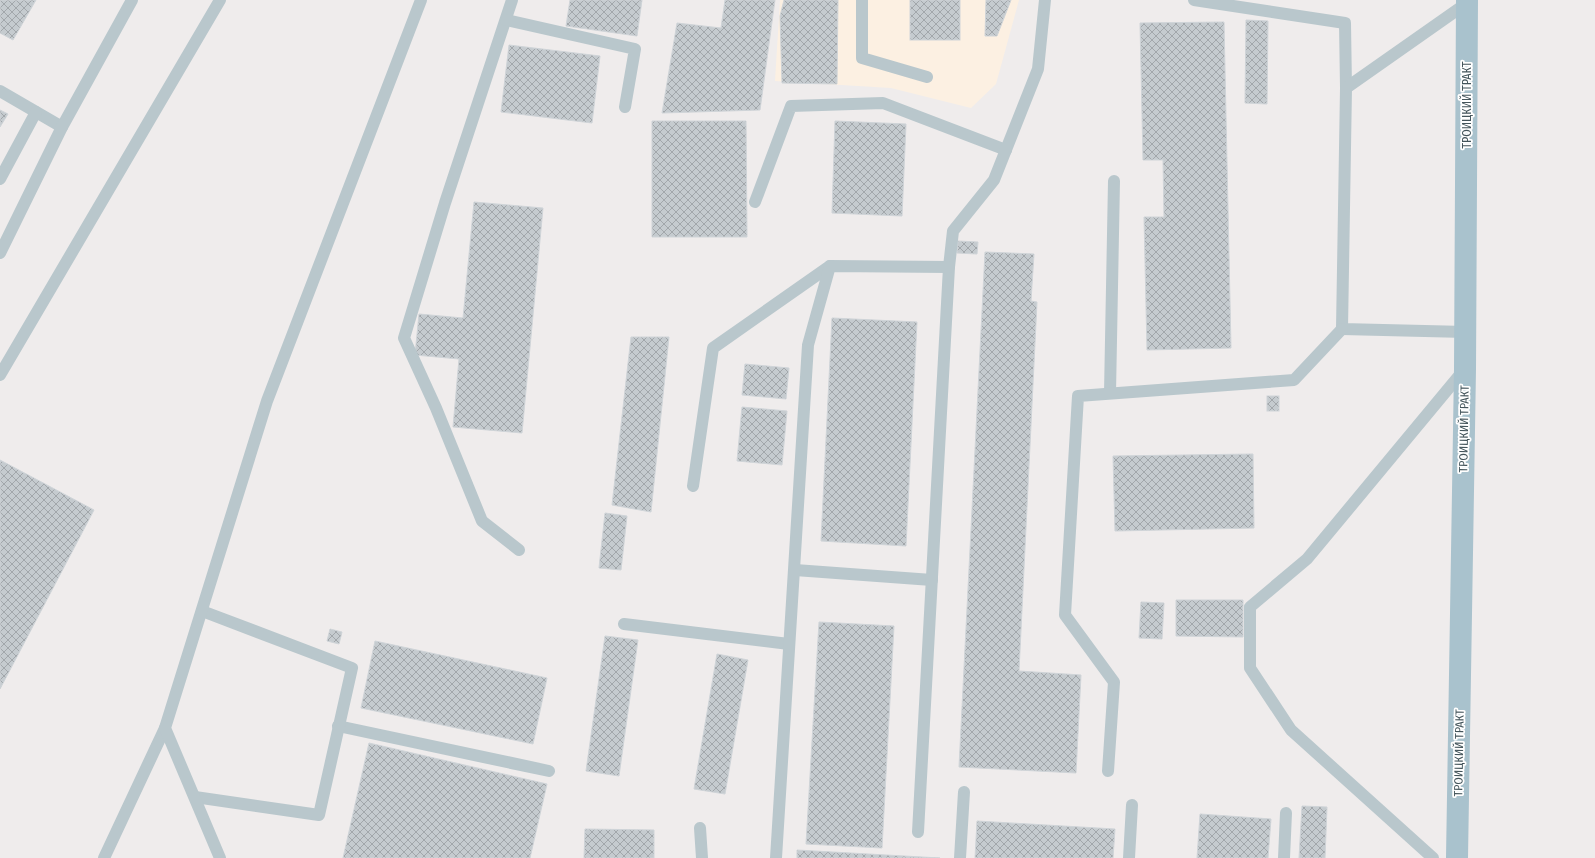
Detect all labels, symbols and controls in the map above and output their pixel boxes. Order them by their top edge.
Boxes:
street label: ТРОИЦКИЙ ТРАКТ [1459,61,1474,149]
street label: ТРОИЦКИЙ ТРАКТ [1455,385,1472,473]
street label: ТРОИЦКИЙ ТРАКТ [1450,709,1467,797]

